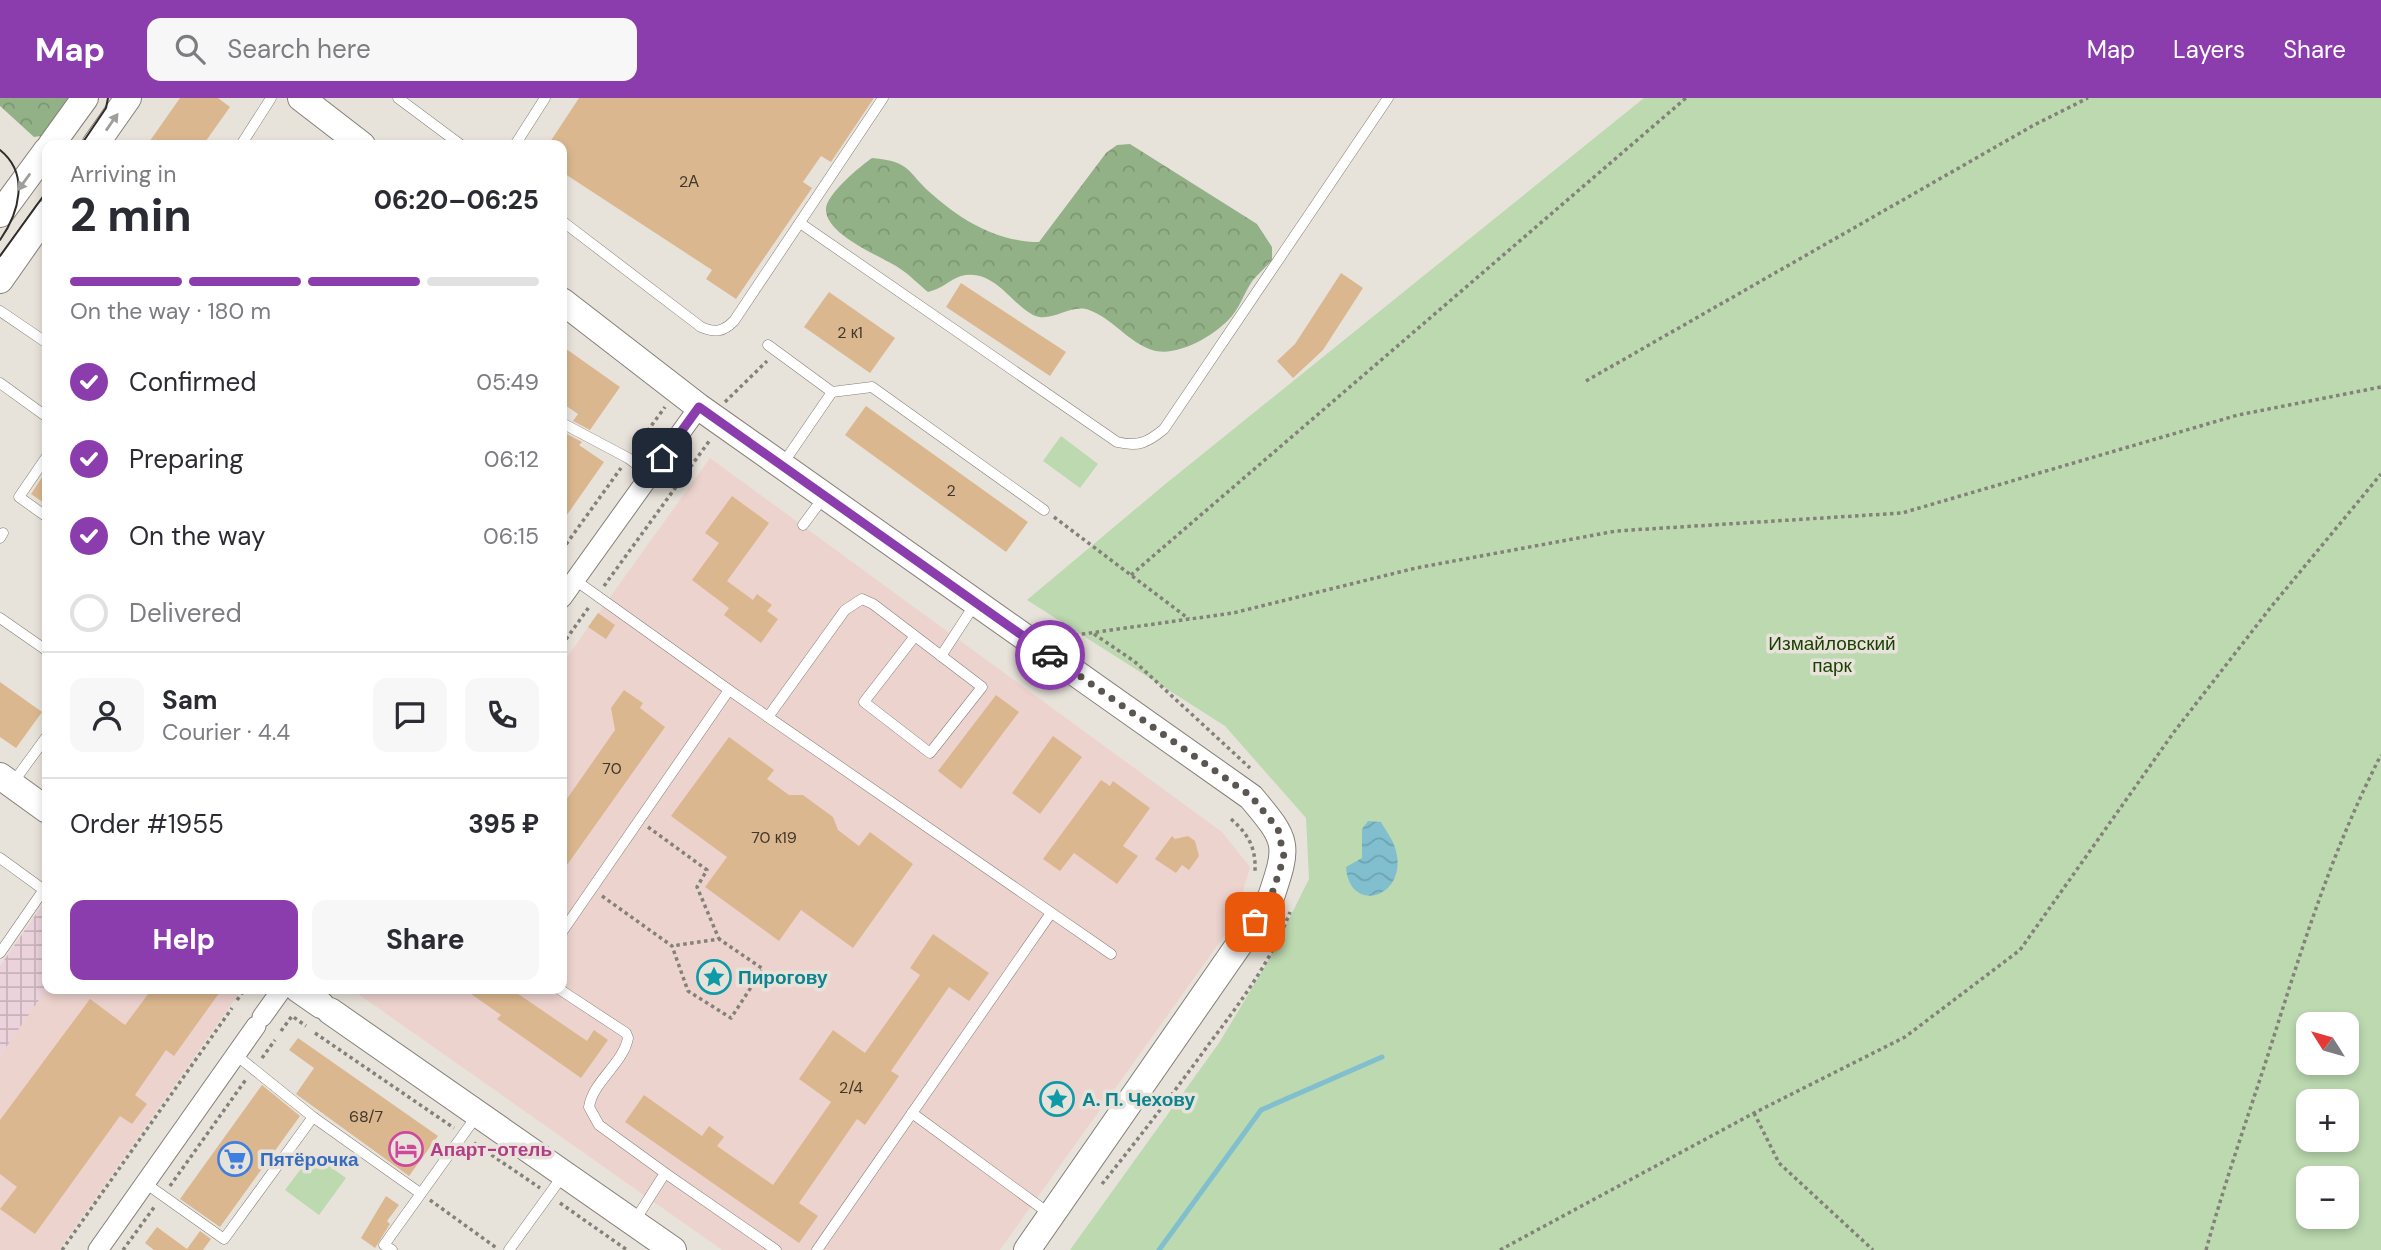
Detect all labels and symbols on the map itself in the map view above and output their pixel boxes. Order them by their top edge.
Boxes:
one-way arrow [105,113,119,131]
house number: 2А [679,171,699,192]
one-way arrow [17,173,31,191]
house number: 2 к1 [837,322,863,343]
pin [632,428,692,488]
house number: 2 [946,480,956,501]
courier [1015,620,1085,690]
park label: Измайловский парк [1768,631,1896,678]
house number: 70 [602,758,622,779]
house number: 70 к19 [751,827,797,848]
pin [1225,892,1285,952]
place icon: Пирогову [695,958,733,996]
place label: Пирогову [738,965,828,990]
north arrow [2296,1012,2359,1074]
house number: 2/4 [839,1077,863,1098]
place icon: А. П. Чехову [1038,1080,1076,1118]
place label: А. П. Чехову [1082,1087,1195,1112]
house number: 68/7 [349,1106,383,1127]
hotel icon: Апарт-отель [387,1130,425,1168]
place label: Апарт-отель [430,1137,552,1162]
supermarket icon: Пятёрочка [216,1140,254,1178]
place label: Пятёрочка [260,1147,359,1172]

